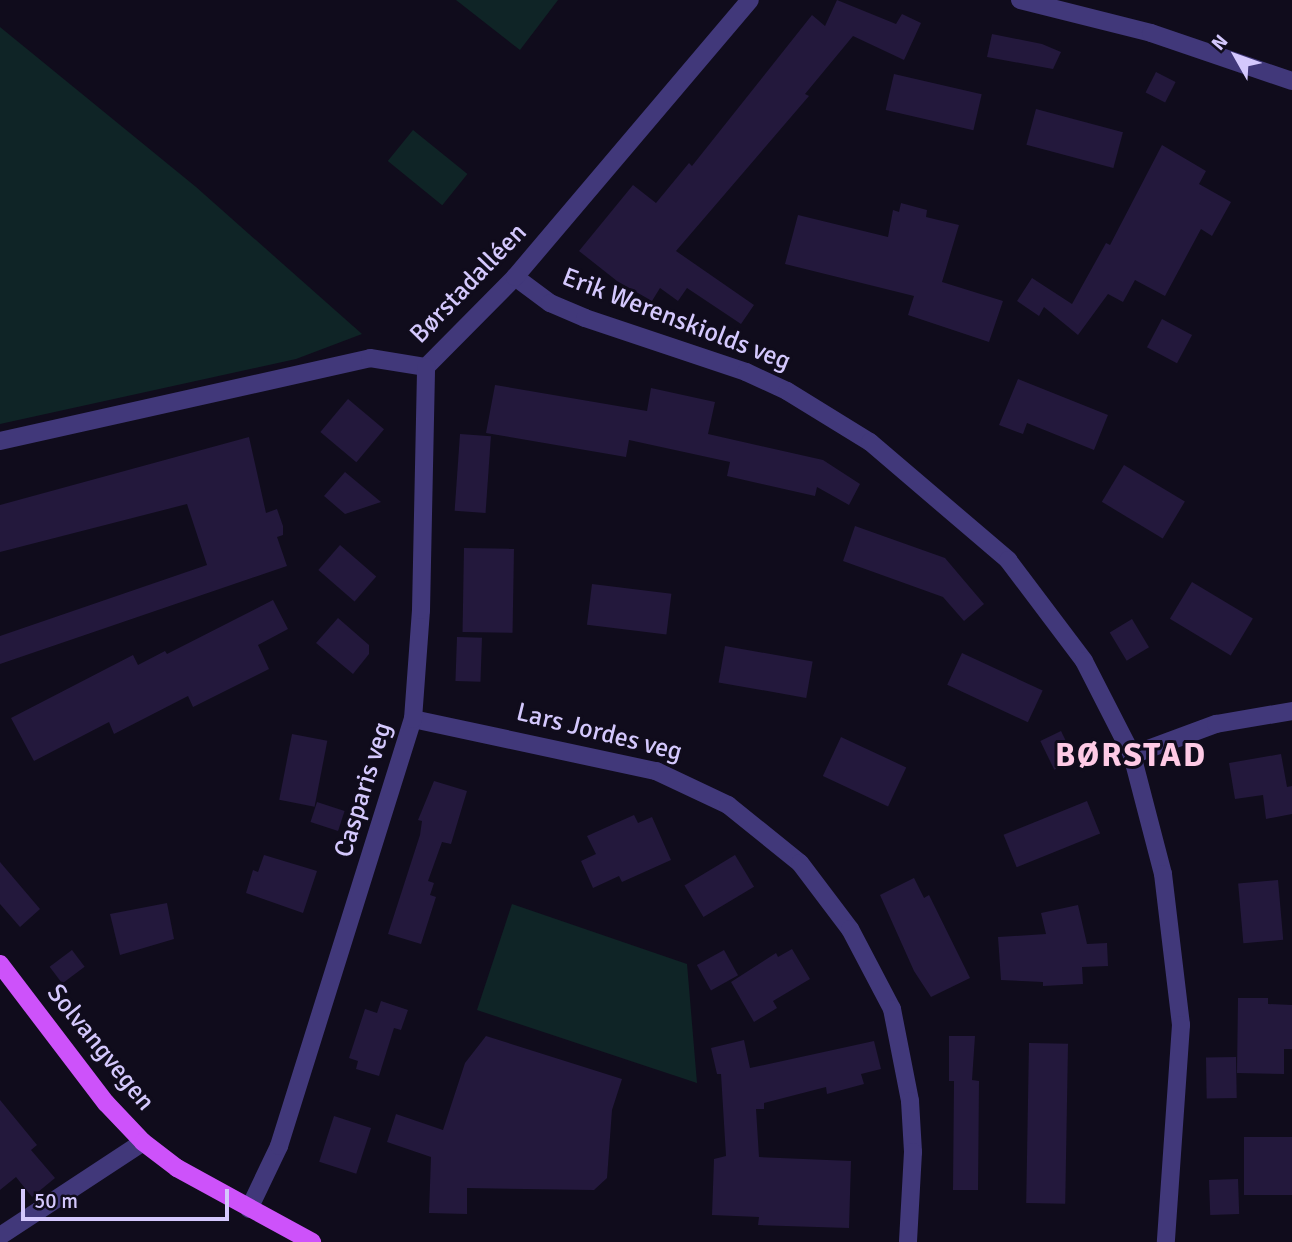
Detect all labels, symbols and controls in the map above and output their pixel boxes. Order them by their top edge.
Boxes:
north arrow [1201,21,1271,91]
text: N [1206,30,1233,55]
street label: Børstadalléen [404,218,534,350]
street label: Erik Werenskiolds veg [557,262,795,378]
street label: Lars Jordes veg [513,697,685,769]
street label: Casparis veg [329,719,399,861]
district label: BØRSTAD [1056,736,1206,776]
street label: Solvangvegen [40,978,160,1118]
scale bar [24,1176,233,1220]
text: 50 m [34,1188,78,1214]

